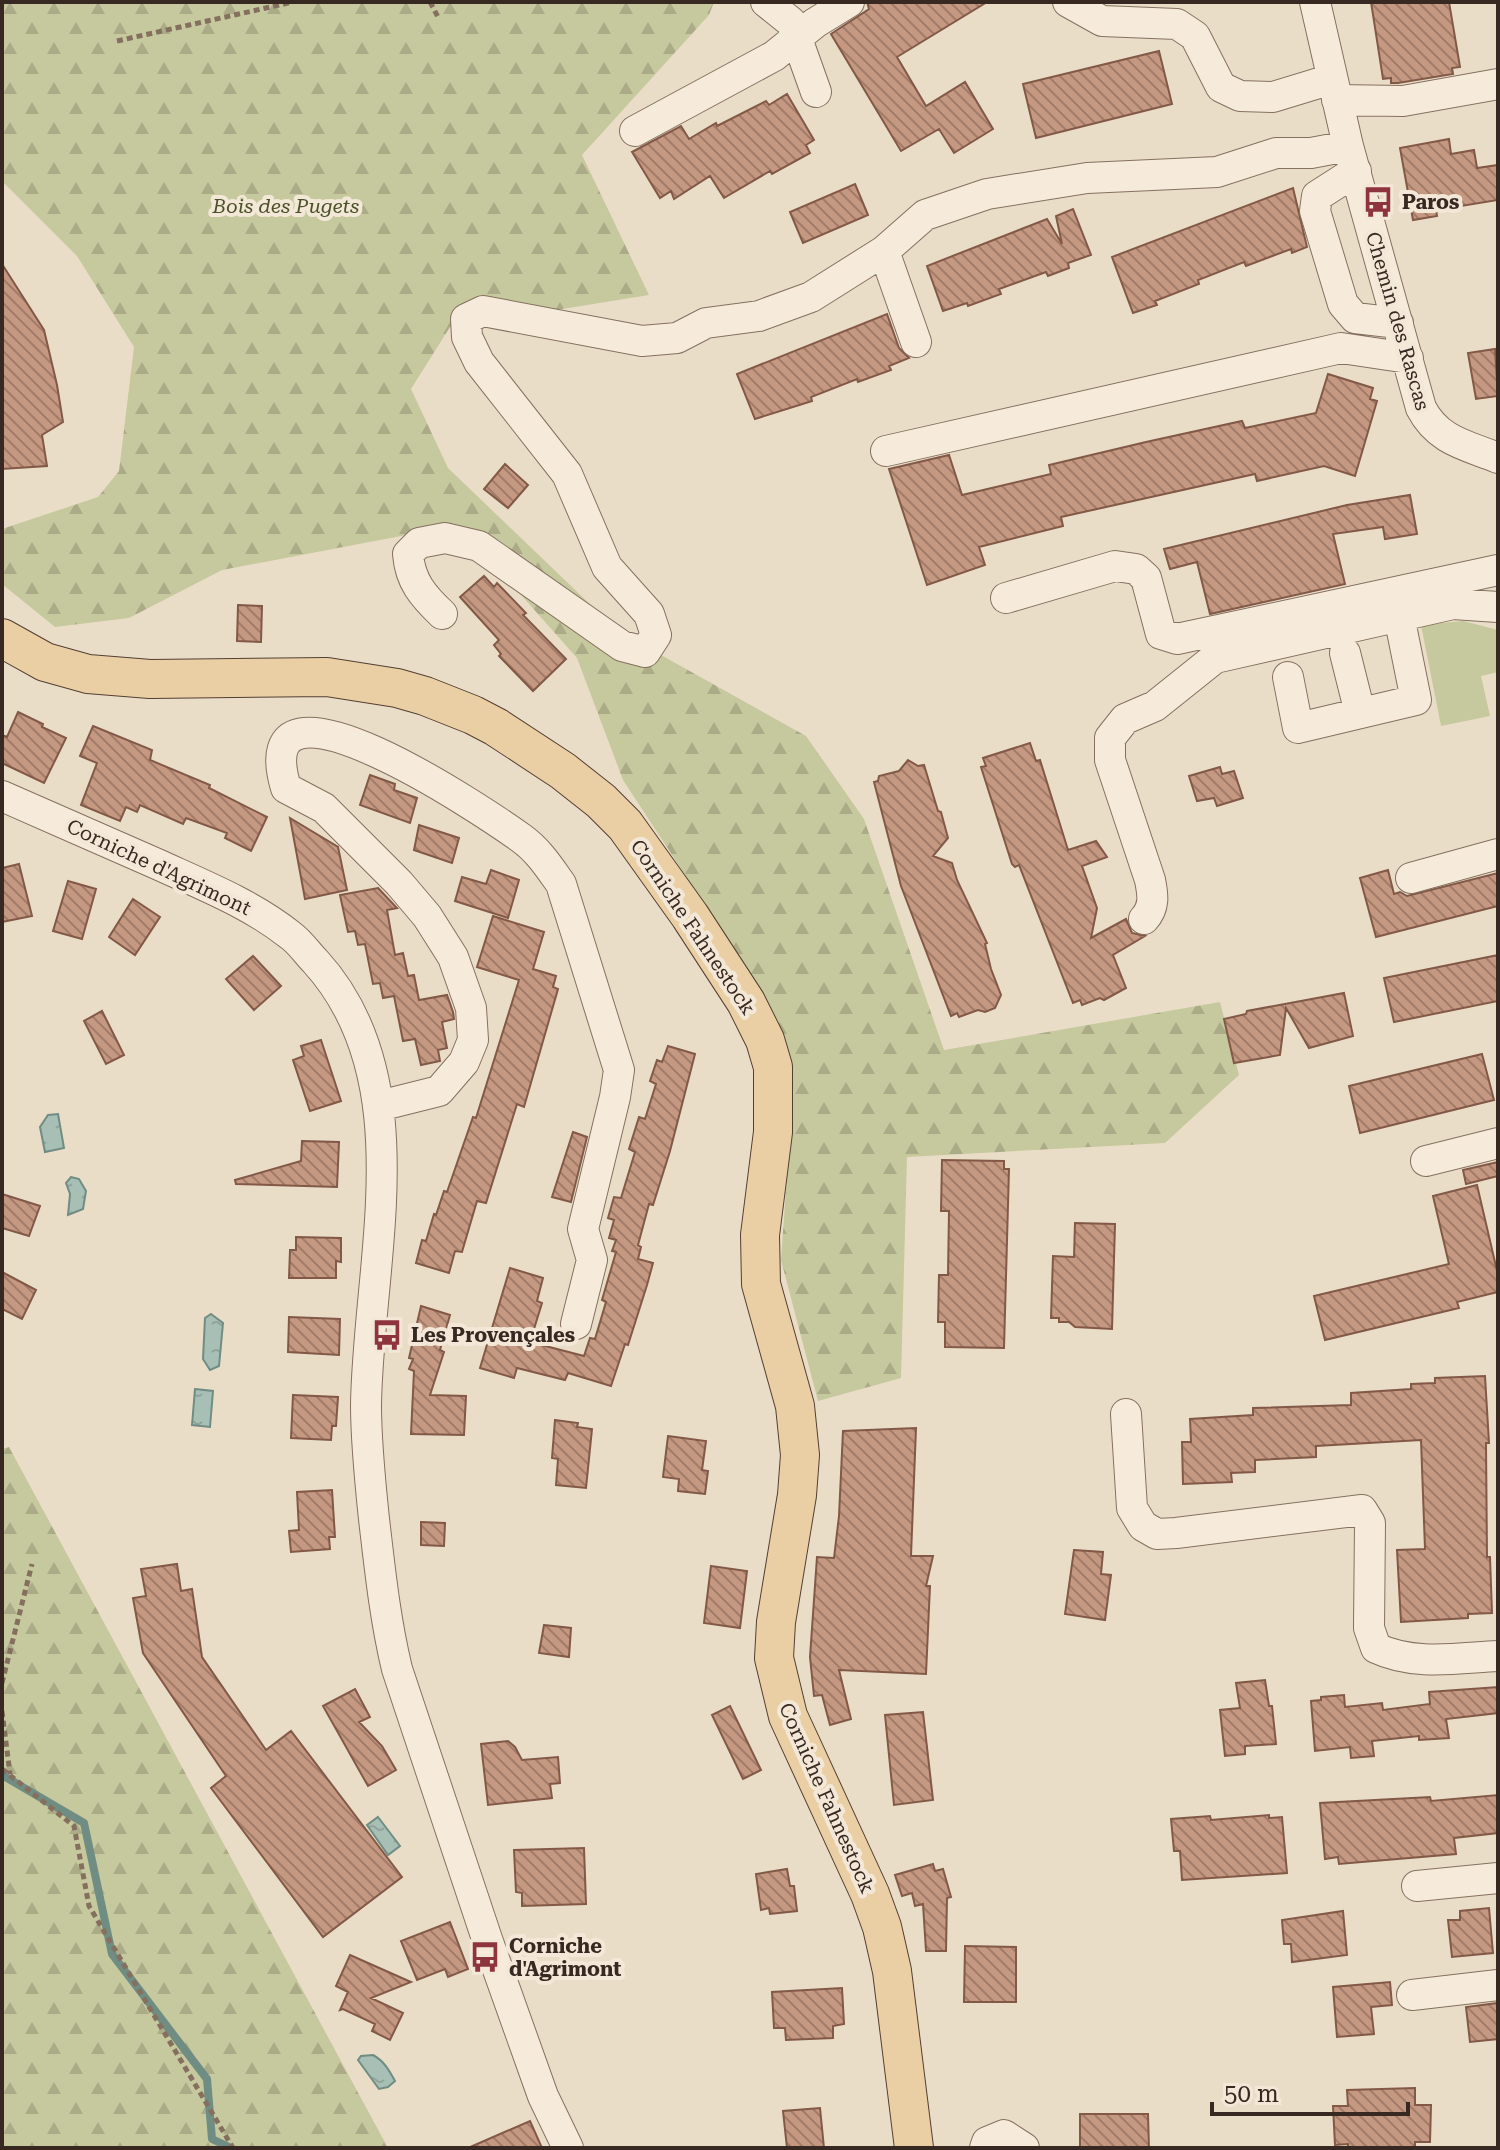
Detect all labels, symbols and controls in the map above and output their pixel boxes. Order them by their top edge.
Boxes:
bus stop icon: Paros [1361,185,1395,219]
place label: Paros [1402,190,1459,214]
park label: Bois des Pugets [212,194,359,218]
street label: Chemin des Rascas [1361,229,1435,413]
street label: Corniche d'Agrimont [63,814,255,920]
street label: Corniche Fahnestock [625,835,761,1019]
bus stop icon: Les Provençales [370,1318,404,1352]
place label: Les Provençales [411,1323,575,1347]
street label: Corniche Fahnestock [774,1699,880,1897]
place label: Corniche d'Agrimont [509,1934,621,1981]
bus stop icon: Corniche d'Agrimont [468,1940,502,1974]
scale bar [1212,2066,1408,2116]
text: 50 m [1224,2080,1279,2108]

